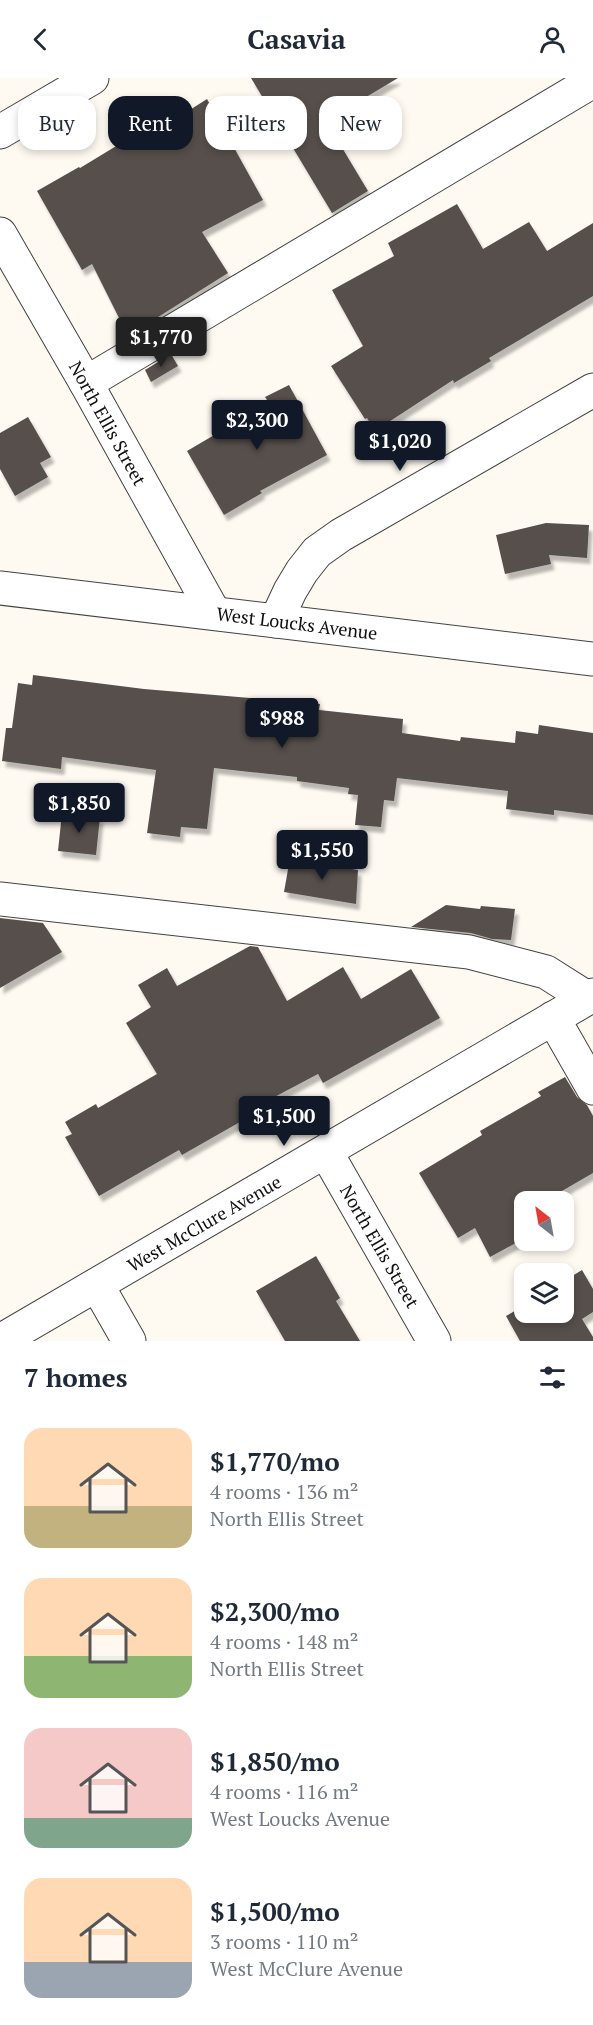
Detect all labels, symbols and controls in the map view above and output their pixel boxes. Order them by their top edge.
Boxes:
text: Casavia [247,21,346,57]
icon: back [24,23,57,56]
icon: person [536,23,569,56]
chip: Buy [18,96,96,150]
chip: Rent [108,96,193,150]
chip: Filters [205,96,307,150]
chip: New [319,96,402,150]
pin: $1,770 [112,317,210,368]
text: $1,770 [130,323,192,350]
street label: North Ellis Street [64,357,152,490]
pin: $2,300 [208,400,306,451]
text: $2,300 [226,406,288,433]
pin: $1,020 [351,421,449,472]
text: $1,020 [369,427,431,454]
street label: West Loucks Avenue [215,601,379,645]
pin: $988 [246,698,318,749]
text: $988 [259,704,305,731]
pin: $1,850 [30,783,128,834]
text: $1,850 [48,789,110,816]
pin: $1,550 [273,830,371,881]
text: $1,550 [291,836,353,863]
pin: $1,500 [235,1096,333,1147]
text: $1,500 [253,1102,315,1129]
street label: West McClure Avenue [123,1169,285,1277]
street label: North Ellis Street [335,1180,425,1312]
north arrow [514,1191,574,1251]
map controls [514,1191,574,1323]
button: layers [514,1263,574,1323]
text: 7 homes [24,1360,128,1394]
icon: filters [536,1361,569,1394]
text: $1,770/mo [210,1444,340,1478]
icon: home [72,1452,144,1524]
text: 4 rooms · 136 m² [210,1478,358,1505]
text: North Ellis Street [210,1505,364,1532]
text: $2,300/mo [210,1594,340,1628]
icon: home [72,1602,144,1674]
text: 4 rooms · 148 m² [210,1628,358,1655]
text: North Ellis Street [210,1655,364,1682]
text: $1,850/mo [210,1744,340,1778]
icon: home [72,1752,144,1824]
text: 4 rooms · 116 m² [210,1778,358,1805]
text: West Loucks Avenue [210,1805,390,1832]
text: $1,500/mo [210,1894,340,1928]
icon: home [72,1902,144,1974]
text: 3 rooms · 110 m² [210,1928,358,1955]
text: West McClure Avenue [210,1955,403,1982]

